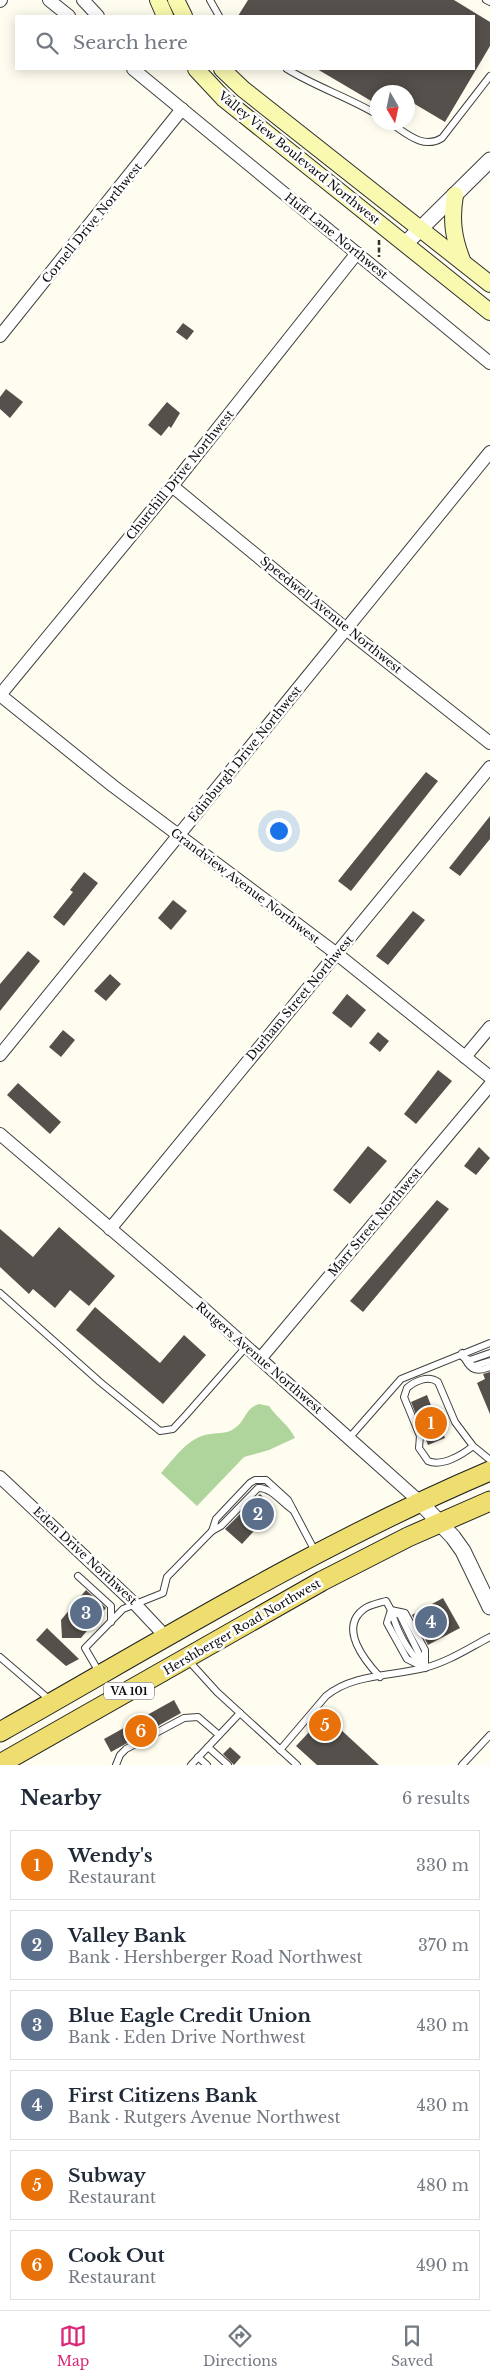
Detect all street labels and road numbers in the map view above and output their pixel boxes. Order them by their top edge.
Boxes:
street label: Valley View Boulevard Northwest [215,87,383,228]
street label: Cornell Drive Northwest [38,159,145,286]
street label: Huff Lane Northwest [282,189,391,282]
street label: Churchill Drive Northwest [123,406,237,543]
street label: Speedwell Avenue Northwest [257,553,406,677]
street label: Edinburgh Drive Northwest [185,682,304,825]
street label: Grandview Avenue Northwest [168,825,323,947]
street label: Durham Street Northwest [243,932,357,1063]
street label: Marr Street Northwest [325,1164,425,1279]
street label: Rutgers Avenue Northwest [193,1299,326,1417]
street label: Eden Drive Northwest [30,1504,141,1608]
street label: Hershberger Road Northwest [160,1575,324,1678]
road number: VA 101 [104,1682,154,1700]

